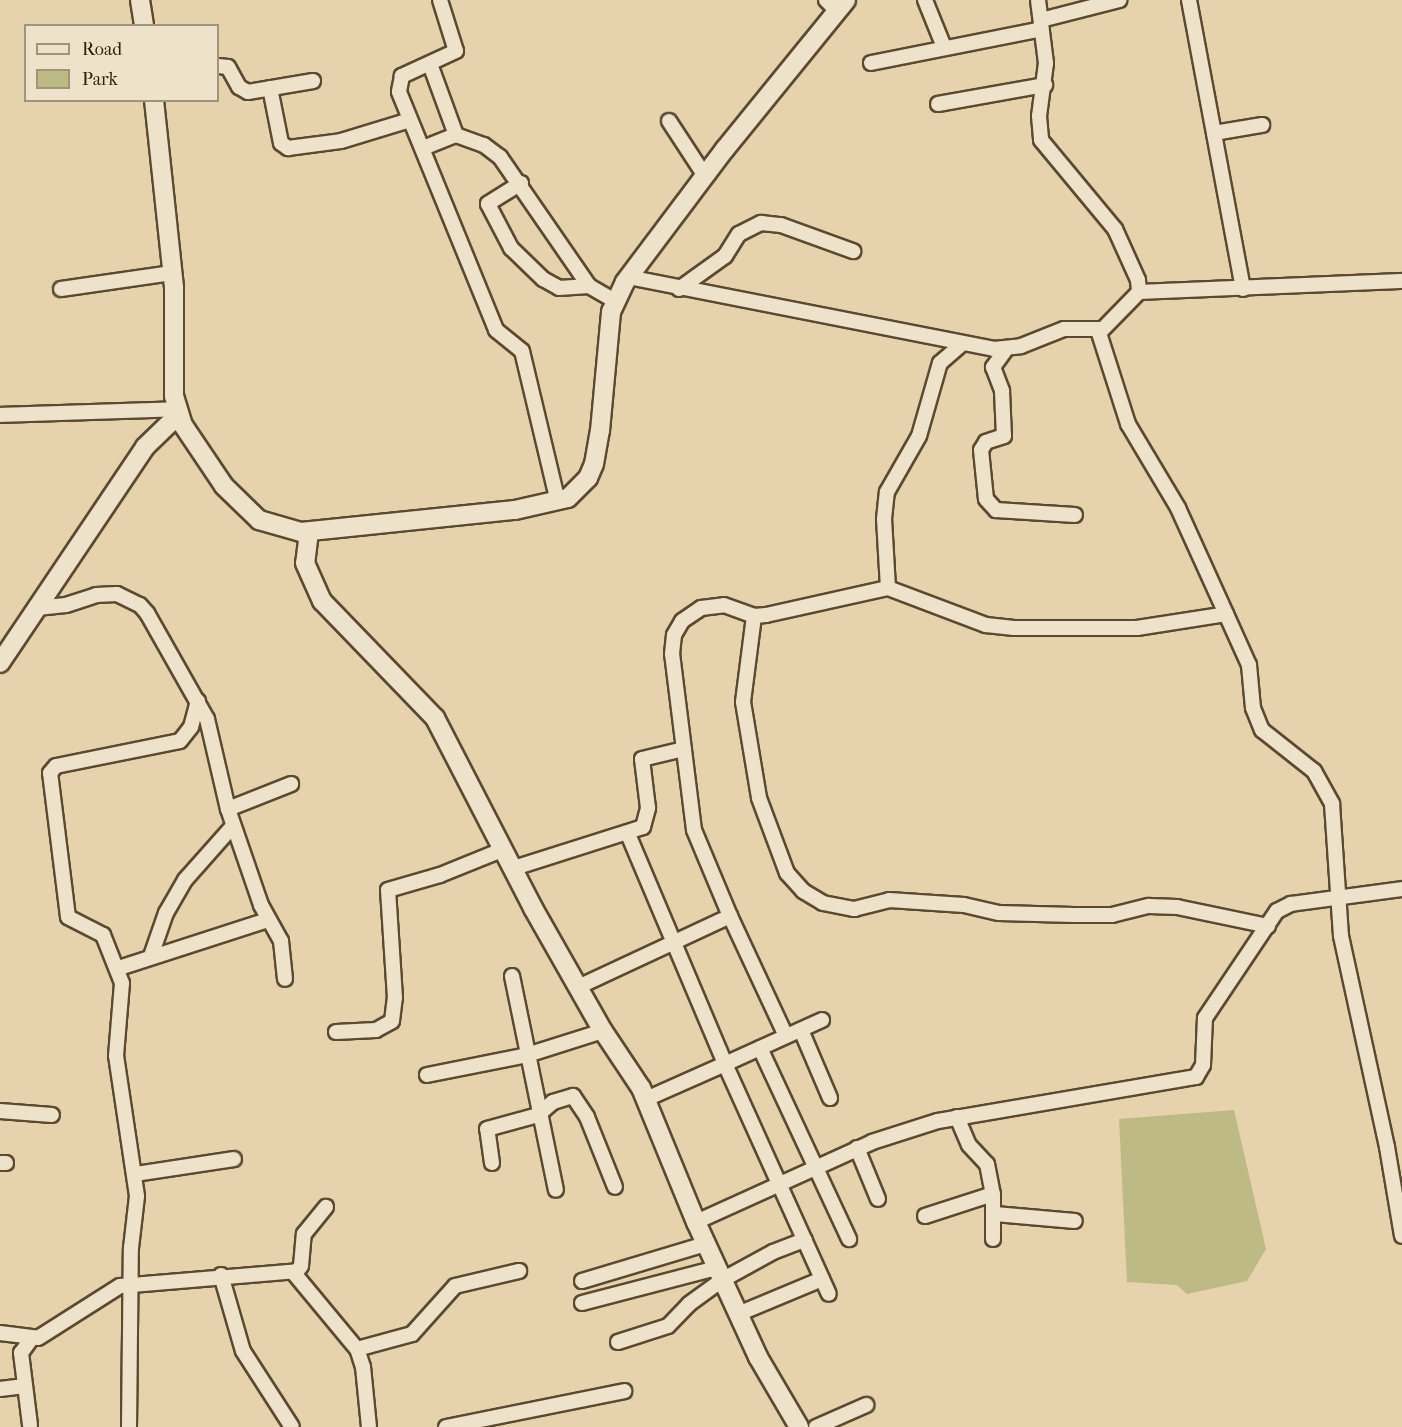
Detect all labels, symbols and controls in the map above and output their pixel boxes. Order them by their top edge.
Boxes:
legend [24,24,219,102]
text: Road [82,39,122,60]
text: Park [82,69,118,90]

